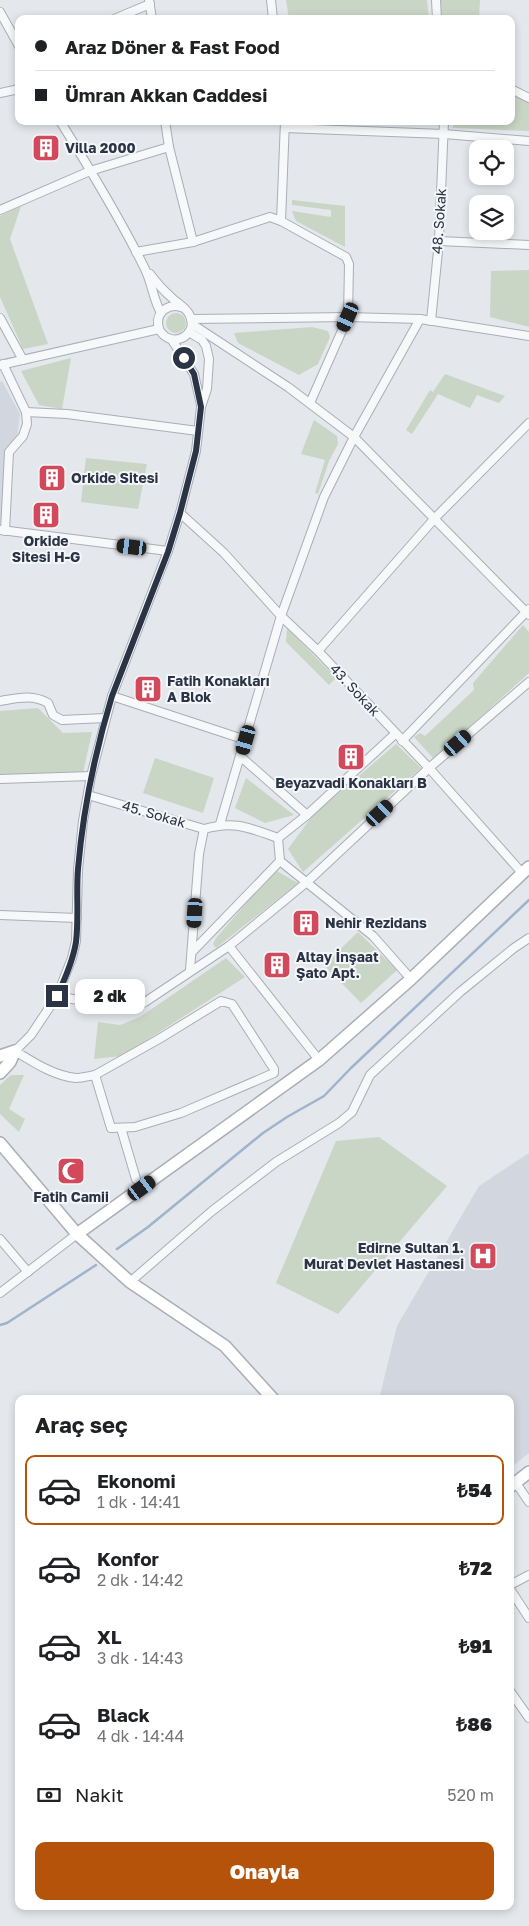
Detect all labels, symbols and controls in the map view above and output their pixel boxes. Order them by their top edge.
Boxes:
text: Araz Döner & Fast Food [65,35,280,58]
text: Ümran Akkan Caddesi [65,83,267,106]
building icon: Villa 2000 [31,133,61,163]
place label: Villa 2000 [65,139,136,156]
map controls [469,140,514,240]
button: locate [469,140,514,185]
street label: 48. Sokak [428,187,449,254]
button: layers [469,195,514,240]
car [335,300,360,334]
route start [173,347,195,369]
building icon: Orkide Sitesi [37,463,67,493]
place label: Orkide Sitesi [71,469,158,486]
building icon: Orkide Sitesi H-G [31,500,61,530]
place label: Orkide Sitesi H-G [12,532,80,565]
car [116,538,147,556]
street label: 43. Sokak [327,660,384,719]
place label: Fatih Konakları A Blok [167,672,270,705]
building icon: Fatih Konakları A Blok [133,674,163,704]
car [234,724,257,756]
car [441,727,474,759]
building icon: Beyazvadi Konakları B [336,742,366,772]
place label: Beyazvadi Konakları B [275,774,427,791]
street label: 45. Sokak [120,796,188,831]
car [363,797,396,829]
car [186,898,203,928]
building icon: Nehir Rezidans [291,908,321,938]
place label: Nehir Rezidans [325,914,427,931]
place label: Altay İnşaat Şato Apt. [296,948,379,981]
building icon: Altay İnşaat Şato Apt. [262,950,292,980]
callout: 2 dk [74,978,144,1014]
route end [46,985,68,1007]
text: 2 dk [93,986,127,1006]
mosque icon: Fatih Camii [56,1156,86,1186]
car [125,1173,158,1203]
place label: Fatih Camii [33,1188,109,1205]
place label: Edirne Sultan 1. Murat Devlet Hastanesi [304,1239,464,1272]
hospital icon: Edirne Sultan 1. Murat Devlet Hastanesi [468,1241,498,1271]
text: Araç seç [35,1411,128,1438]
icon: car [37,1468,82,1513]
text: Ekonomi [97,1469,176,1492]
text: ₺54 [457,1478,492,1501]
text: 1 dk · 14:41 [97,1492,180,1512]
icon: car [37,1546,82,1591]
text: Konfor [97,1547,159,1570]
text: ₺72 [459,1556,492,1579]
text: 2 dk · 14:42 [97,1570,183,1590]
icon: car [37,1624,82,1669]
text: XL [97,1625,122,1648]
text: ₺91 [459,1634,492,1657]
text: 3 dk · 14:43 [97,1648,183,1668]
icon: car [37,1702,82,1747]
text: Black [97,1703,150,1726]
text: ₺86 [456,1712,492,1735]
text: 4 dk · 14:44 [97,1726,184,1746]
icon: cash [35,1781,63,1809]
text: Nakit [75,1783,124,1806]
text: 520 m [447,1785,494,1805]
button: Onayla [35,1842,494,1900]

